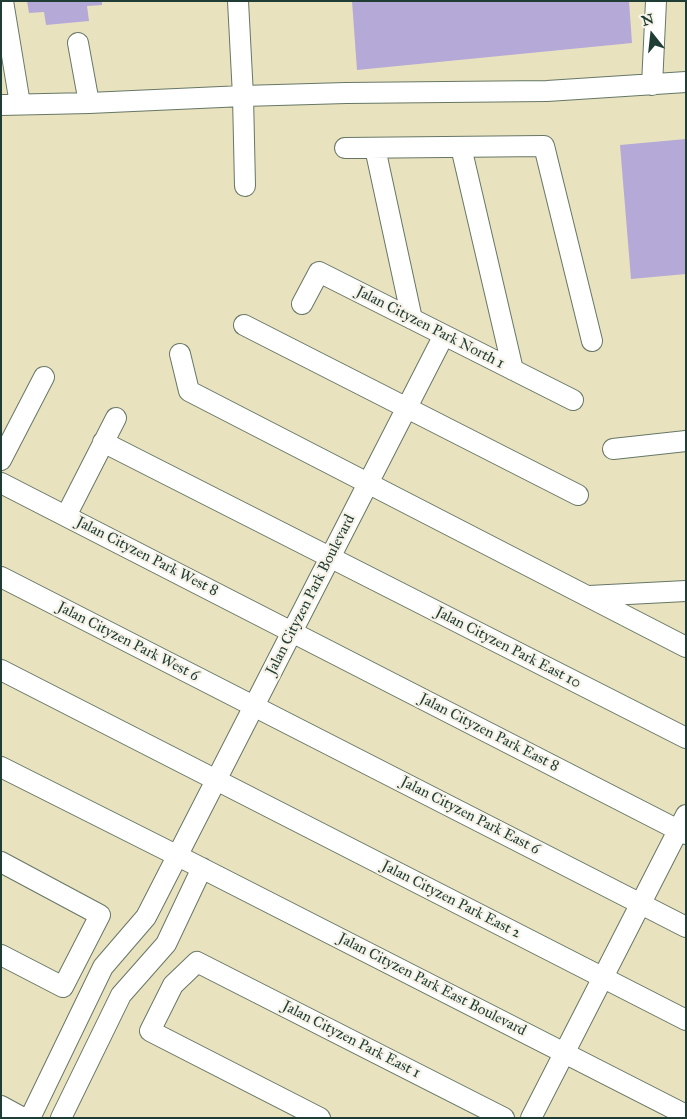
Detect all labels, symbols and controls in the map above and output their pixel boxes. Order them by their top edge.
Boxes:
north arrow [627,10,677,60]
text: N [640,10,656,30]
street label: Jalan Cityzen Park North 1 [353,283,507,373]
street label: Jalan Cityzen Park Boulevard [263,512,359,678]
street label: Jalan Cityzen Park West 8 [73,513,221,601]
street label: Jalan Cityzen Park West 6 [54,598,202,686]
street label: Jalan Cityzen Park East 10 [432,603,584,693]
street label: Jalan Cityzen Park East 8 [416,690,562,776]
street label: Jalan Cityzen Park East 6 [397,773,543,859]
street label: Jalan Cityzen Park East 2 [378,857,524,943]
street label: Jalan Cityzen Park East Boulevard [335,930,529,1040]
street label: Jalan Cityzen Park East 1 [279,997,423,1083]

